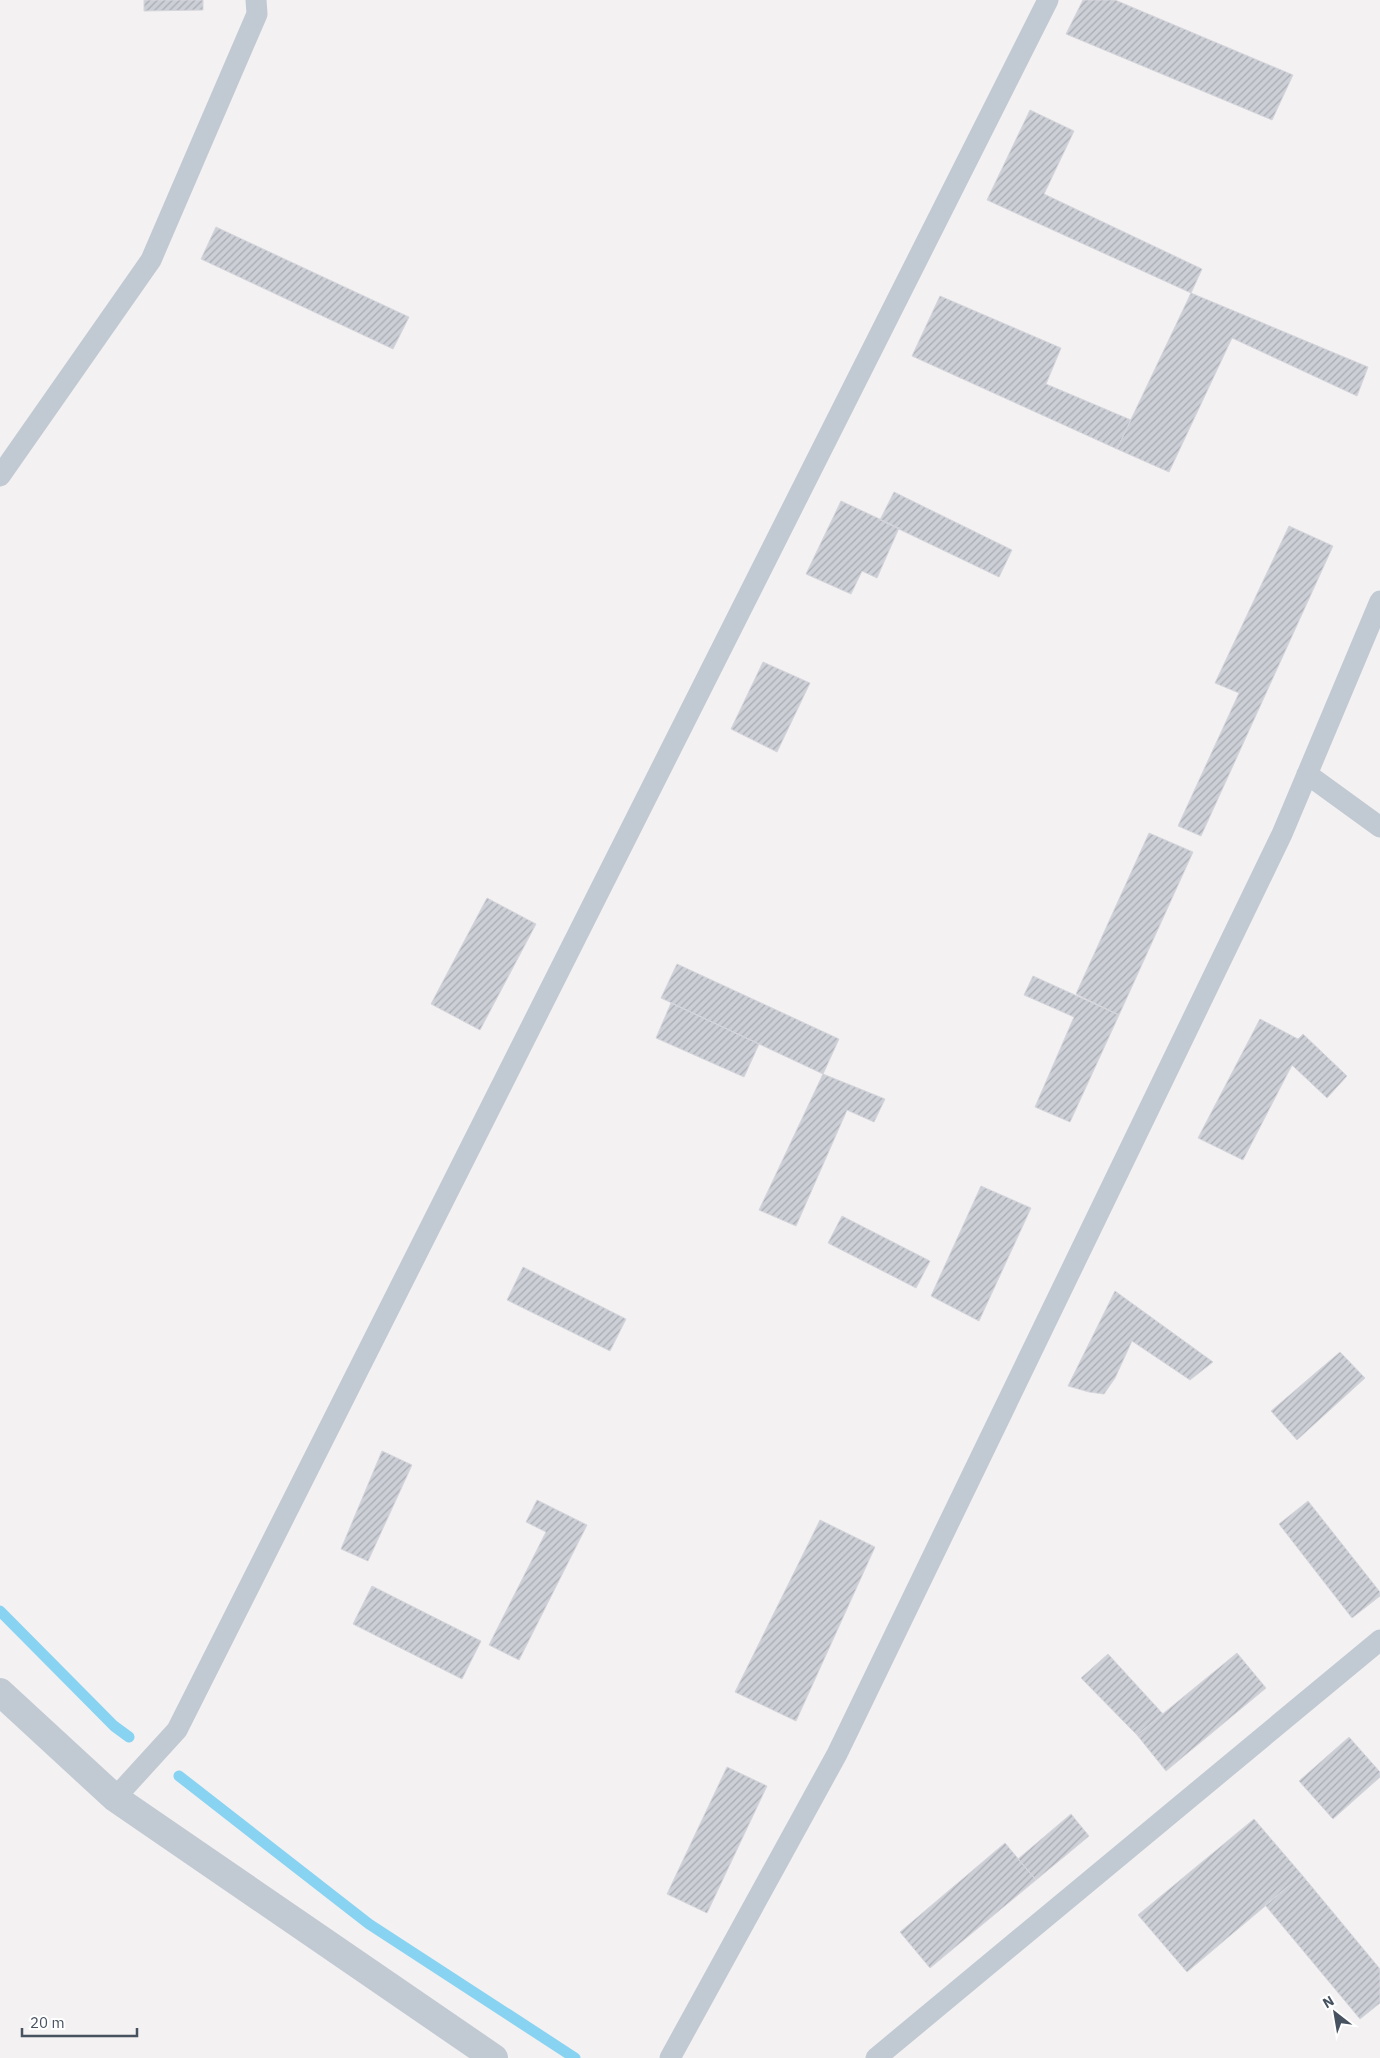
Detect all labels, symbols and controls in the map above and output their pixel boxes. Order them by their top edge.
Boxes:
north arrow [1310,1988,1360,2038]
text: N [1319,1992,1337,2012]
scale bar [22,2006,138,2038]
text: 20 m [30,2013,65,2032]

